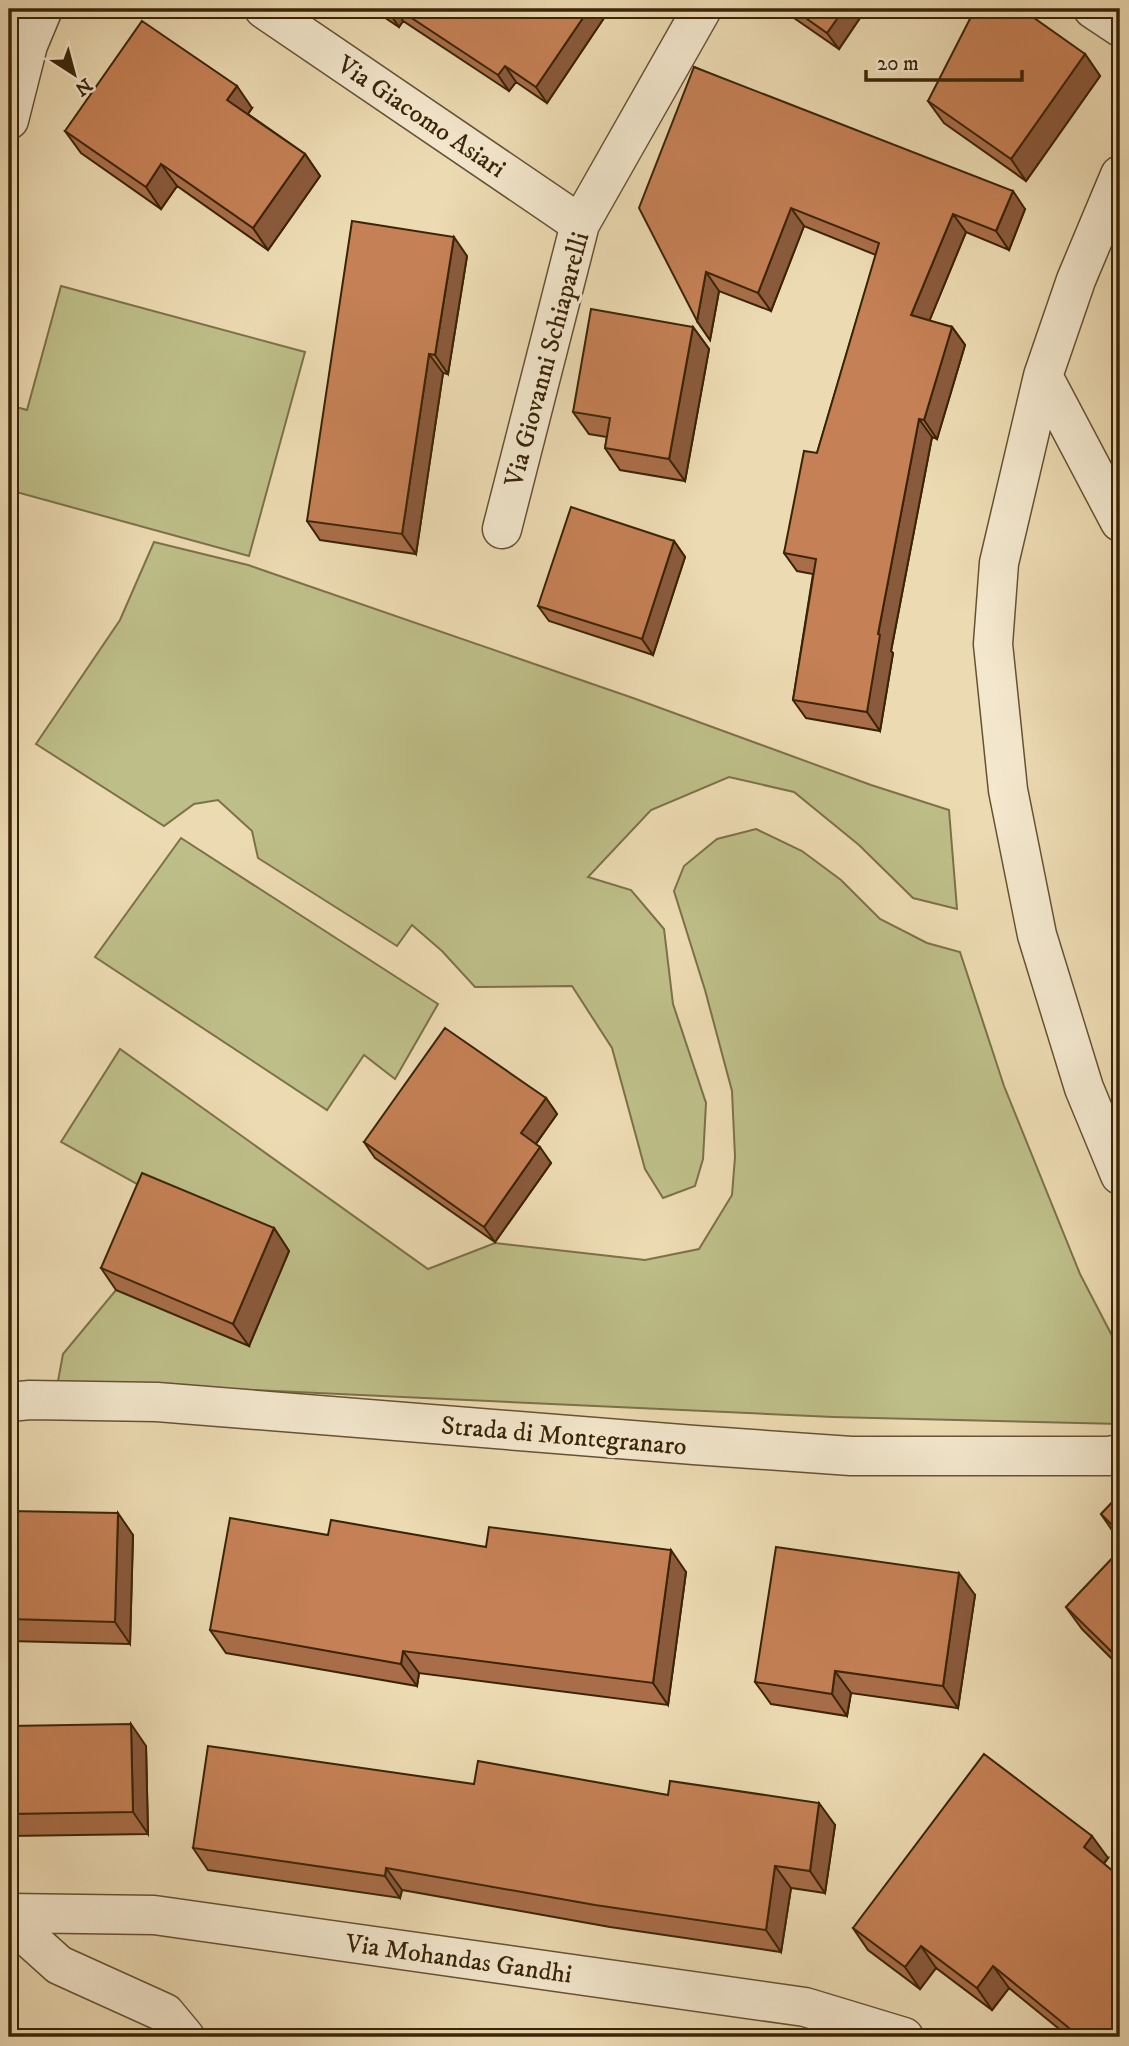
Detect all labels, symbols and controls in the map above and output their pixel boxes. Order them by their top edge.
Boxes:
north arrow [38,38,108,108]
scale bar [866,38,1022,82]
street label: Via Giacomo Asiari [330,48,512,186]
text: 20 m [877,51,919,77]
text: N [70,73,96,101]
street label: Via Giovanni Schiaparelli [497,229,597,491]
street label: Strada di Montegranaro [440,1409,688,1464]
street label: Via Mohandas Gandhi [343,1927,574,1992]

